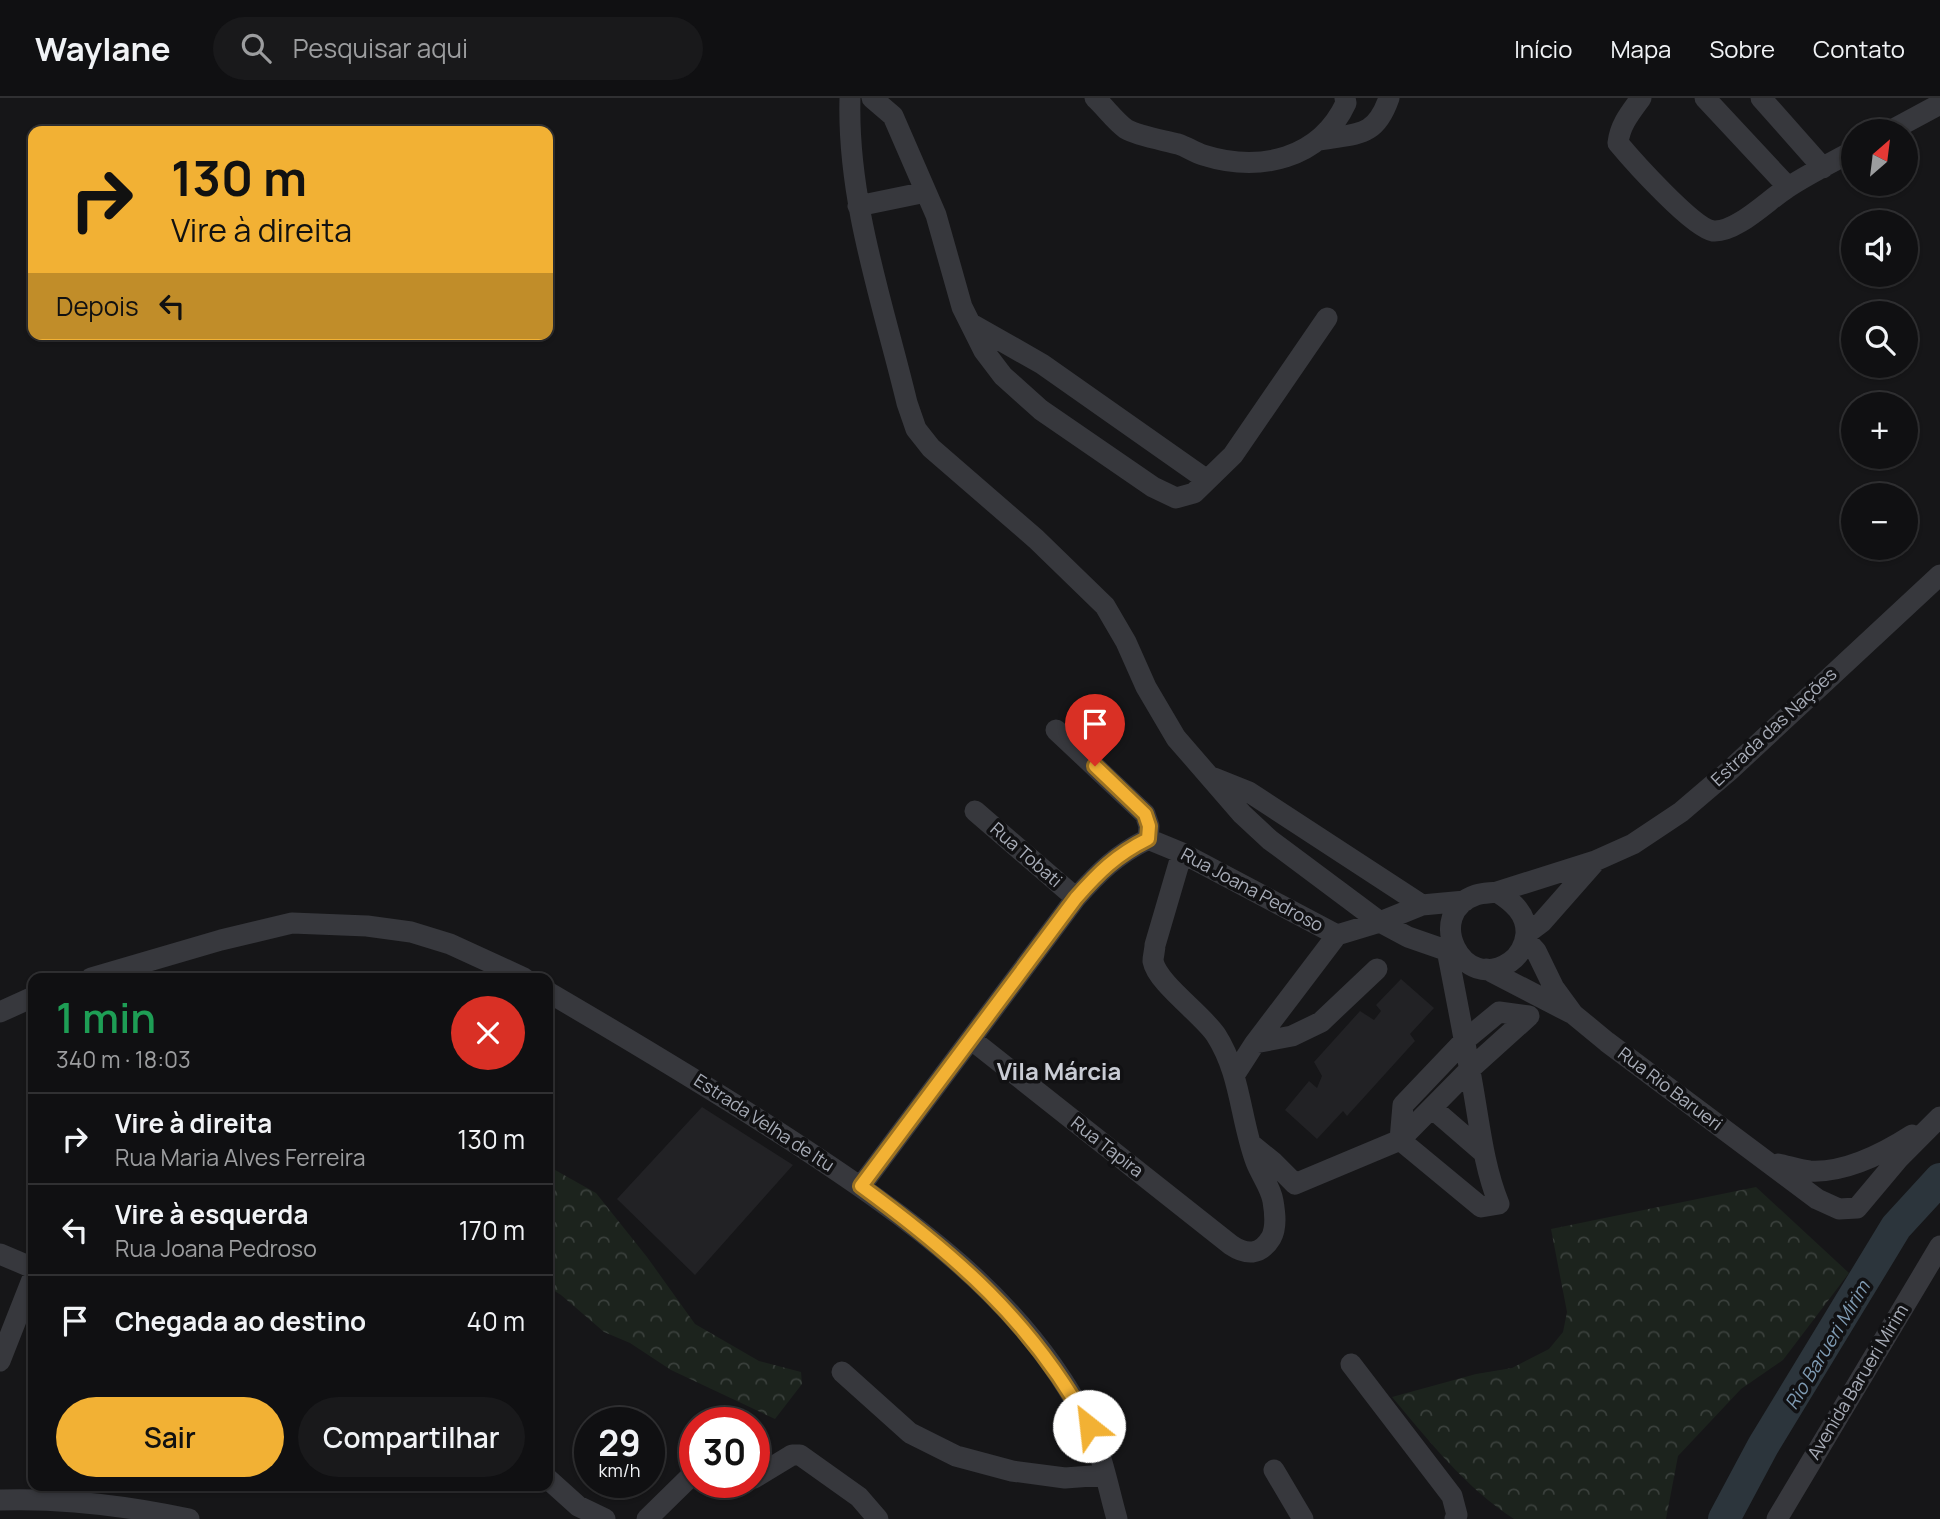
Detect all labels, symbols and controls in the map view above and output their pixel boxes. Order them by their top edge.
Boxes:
search box [213,17,703,80]
text: Waylane [35,26,171,71]
icon: search [237,29,275,67]
text: Pesquisar aqui [293,30,468,66]
text: Início [1514,32,1572,65]
text: Mapa [1610,32,1671,65]
text: Sobre [1709,32,1775,65]
text: Contato [1813,32,1905,65]
north arrow [1841,119,1918,196]
map controls [1841,119,1918,560]
text: 130 m [171,144,307,211]
icon: right [56,154,147,245]
text: Vire à direita [171,208,352,252]
button: sound [1841,210,1918,287]
icon: left [153,287,191,325]
text: Depois [56,288,139,324]
button: search [1841,301,1918,378]
button: + [1841,392,1918,469]
button: − [1841,483,1918,560]
street label: Estrada das Nações [1705,662,1841,791]
pin [1065,694,1125,766]
icon: arrive [1076,705,1114,743]
street label: Rua Tobati [986,816,1068,892]
street label: Rua Joana Pedroso [1177,841,1328,937]
text: 1 min [56,988,156,1046]
button: close [451,996,525,1070]
street label: Rua Rio Barueri [1614,1041,1728,1135]
text: 340 m · 18:03 [56,1043,191,1075]
district label: Vila Márcia [997,1054,1121,1087]
street label: Estrada Velha de Itu [690,1068,839,1177]
text: Vire à direita [115,1105,272,1141]
street label: Rua Tapira [1066,1110,1149,1182]
icon: right [56,1120,94,1158]
text: 130 m [457,1121,525,1157]
text: Rua Maria Alves Ferreira [115,1141,365,1173]
text: Vire à esquerda [115,1196,308,1232]
icon: left [56,1211,94,1249]
text: 170 m [459,1212,525,1248]
text: Rua Joana Pedroso [115,1232,317,1264]
water label: Rio Barueri Mirim [1778,1274,1877,1414]
street label: Avenida Barueri Mirim [1801,1299,1913,1464]
icon: arrive [56,1302,94,1340]
text: Chegada ao destino [115,1303,366,1339]
text: 40 m [467,1303,525,1339]
position arrow [1052,1389,1126,1463]
button: Sair [56,1397,284,1477]
button: Compartilhar [298,1397,525,1477]
speed limit sign: 30 [679,1407,770,1498]
text: 29 [598,1419,641,1467]
text: km/h [599,1458,640,1482]

